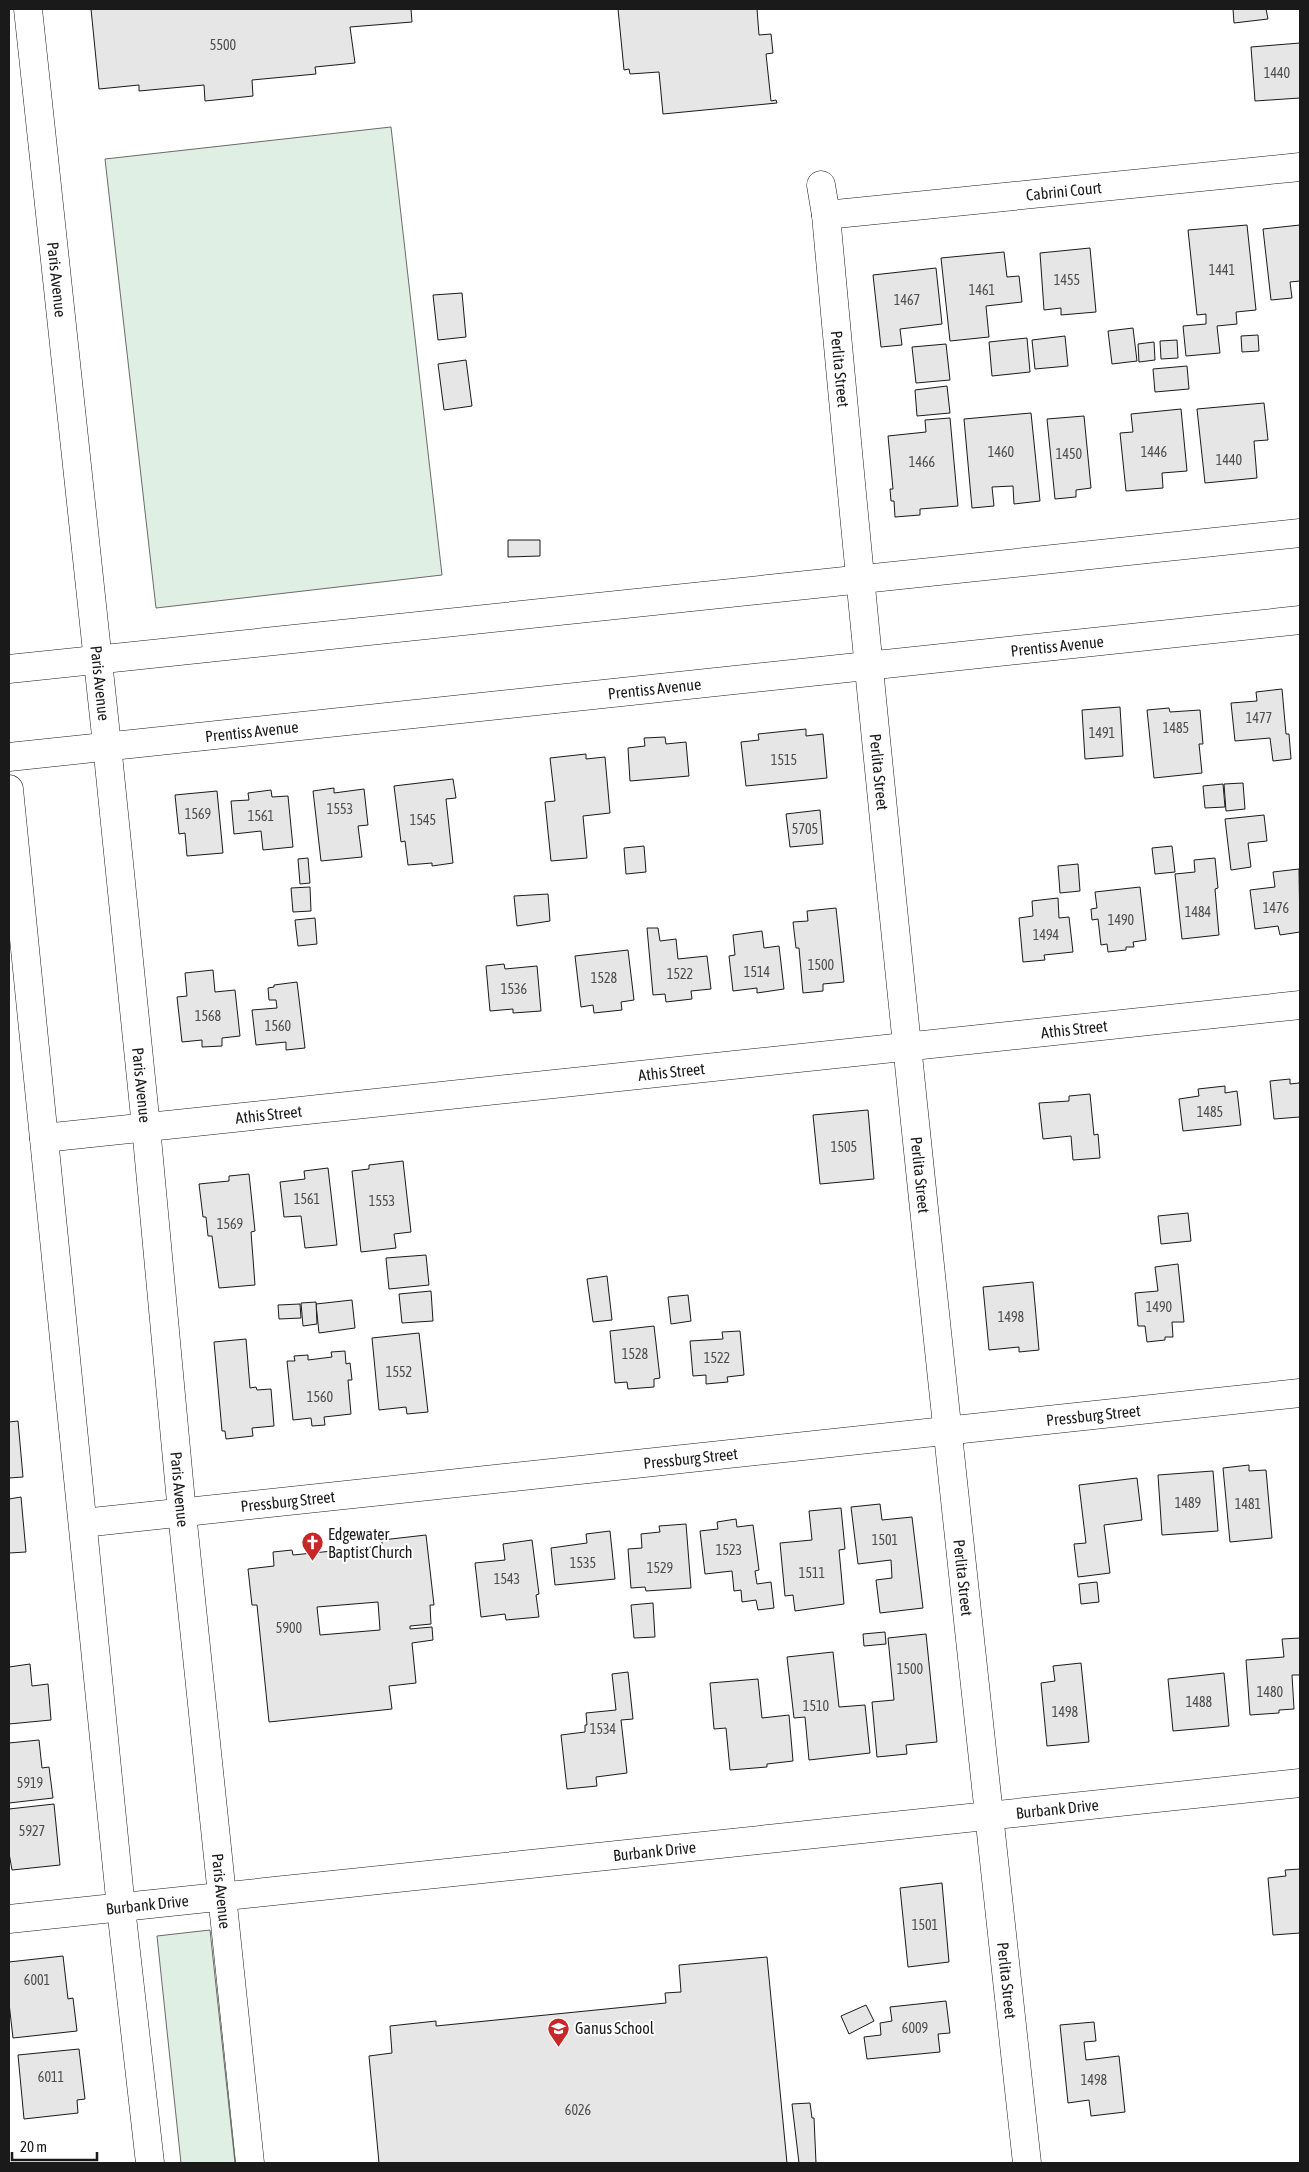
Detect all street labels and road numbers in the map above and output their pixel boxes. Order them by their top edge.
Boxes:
street label: Cabrini Court [1025,178,1103,204]
street label: Paris Avenue [44,241,70,318]
street label: Perlita Street [828,330,853,409]
street label: Prentiss Avenue [1010,632,1105,660]
street label: Paris Avenue [87,645,113,722]
street label: Prentiss Avenue [607,675,702,702]
street label: Prentiss Avenue [204,717,299,745]
street label: Perlita Street [866,733,892,812]
street label: Athis Street [1040,1016,1109,1041]
street label: Paris Avenue [129,1046,155,1124]
street label: Athis Street [637,1059,706,1084]
street label: Athis Street [235,1102,303,1127]
street label: Perlita Street [908,1136,933,1215]
street label: Pressburg Street [1045,1401,1142,1429]
street label: Pressburg Street [642,1444,739,1472]
street label: Paris Avenue [167,1451,192,1528]
street label: Pressburg Street [240,1487,336,1515]
street label: Perlita Street [950,1538,976,1617]
street label: Burbank Drive [1015,1795,1100,1822]
street label: Burbank Drive [612,1838,697,1864]
street label: Paris Avenue [209,1853,234,1930]
street label: Burbank Drive [105,1891,190,1918]
street label: Perlita Street [994,1941,1020,2020]

